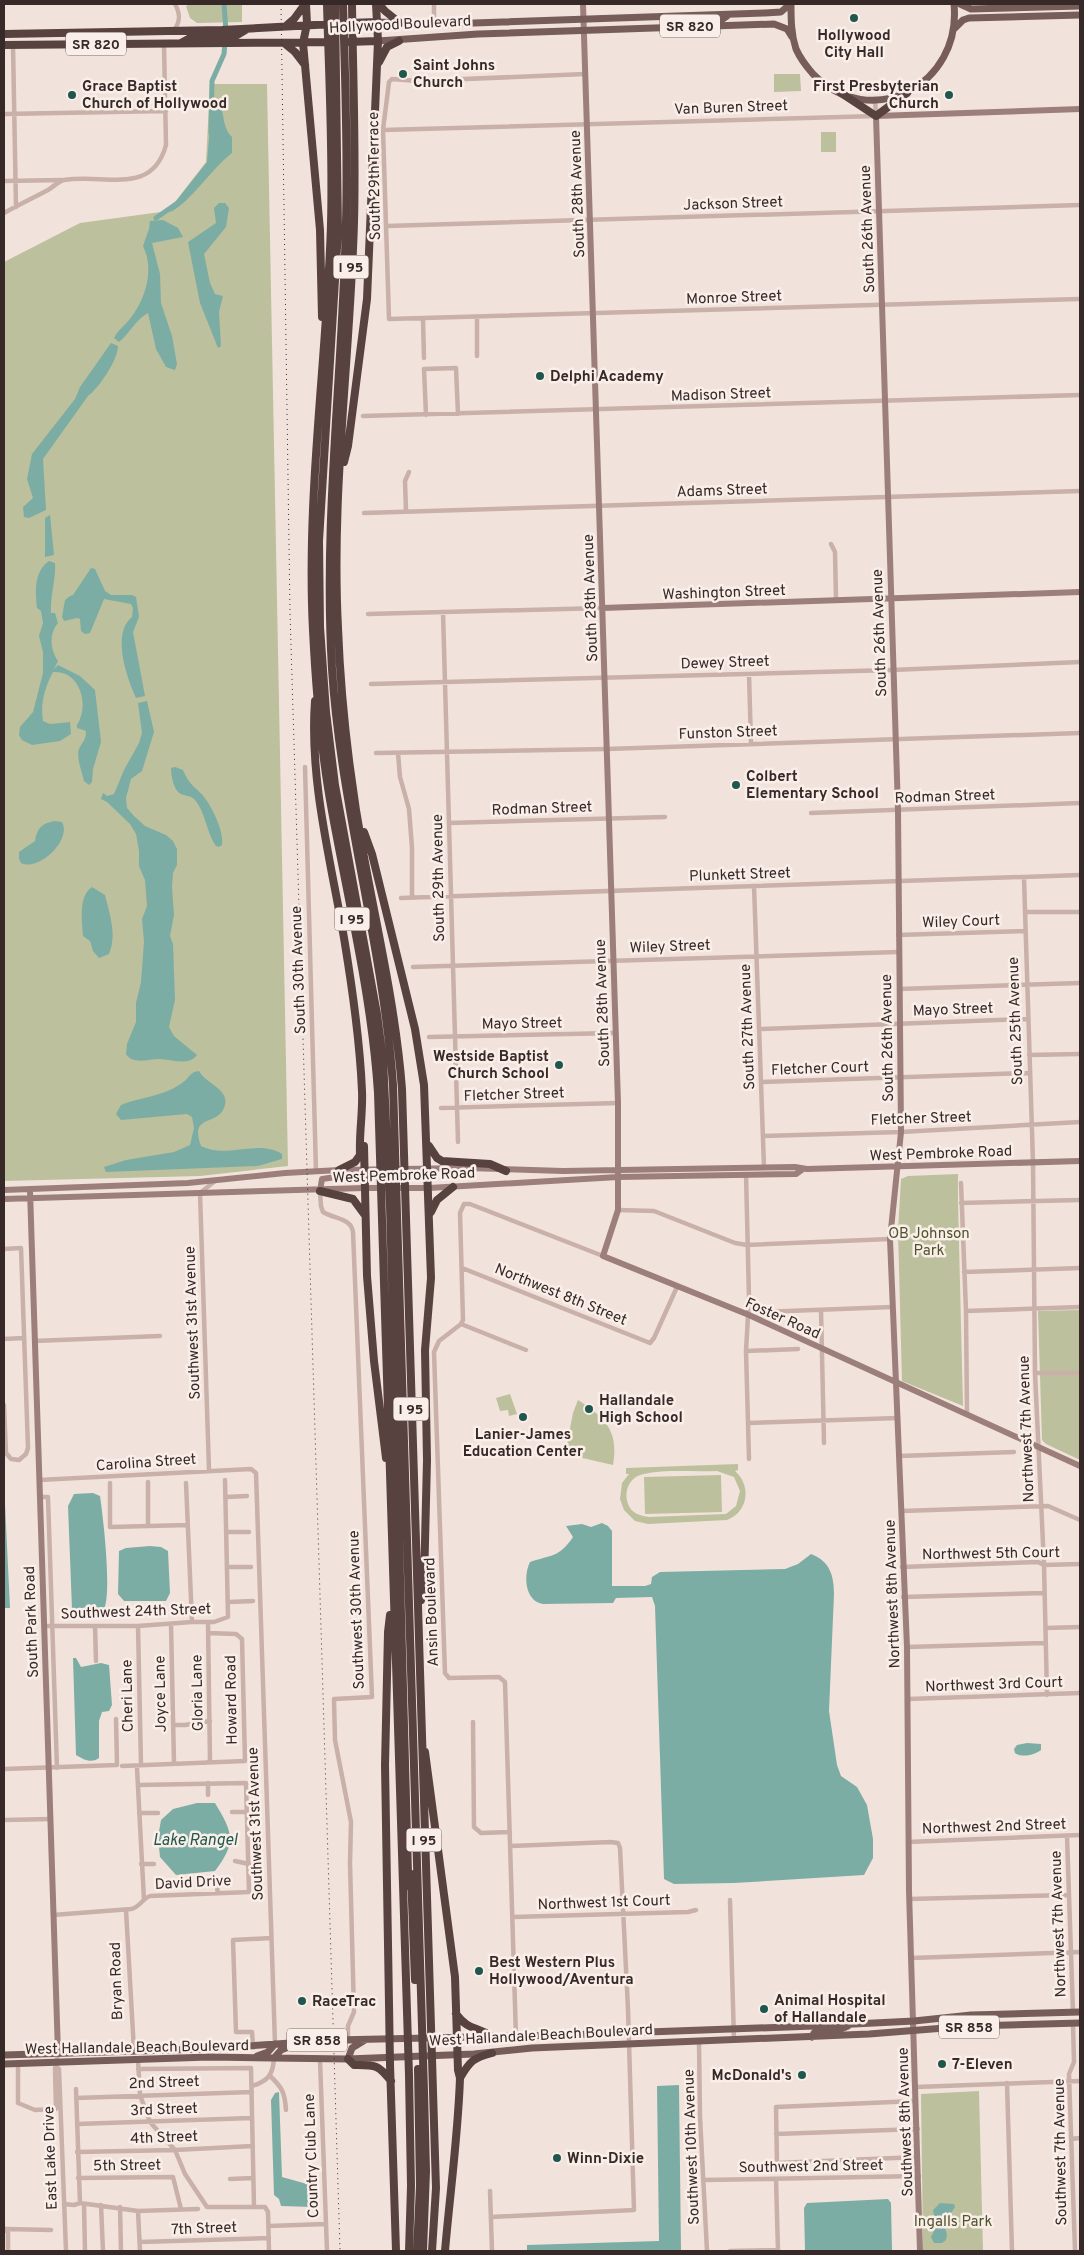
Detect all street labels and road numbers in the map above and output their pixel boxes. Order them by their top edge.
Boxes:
street label: Hollywood Boulevard [329,12,472,39]
road number: SR 820 [660,15,720,38]
road number: SR 820 [66,33,126,56]
street label: Van Buren Street [674,97,788,120]
street label: South 29th Terrace [365,112,386,240]
street label: South 28th Avenue [567,130,590,258]
street label: South 26th Avenue [857,165,880,293]
street label: Jackson Street [683,193,783,216]
road number: I 95 [334,256,368,278]
street label: Monroe Street [686,287,782,310]
street label: Madison Street [671,384,772,407]
street label: Adams Street [676,480,768,503]
street label: South 28th Avenue [580,534,603,662]
street label: South 26th Avenue [869,569,892,697]
street label: Washington Street [662,582,786,605]
street label: Dewey Street [680,652,770,675]
street label: Funston Street [678,722,778,745]
street label: Rodman Street [894,786,996,809]
street label: Rodman Street [491,798,593,821]
street label: South 29th Avenue [429,814,450,942]
street label: Plunkett Street [689,864,791,887]
street label: South 30th Avenue [288,906,311,1034]
road number: I 95 [334,908,370,931]
street label: Wiley Court [922,912,1000,933]
street label: Wiley Street [629,937,711,958]
street label: South 28th Avenue [592,939,615,1067]
street label: South 25th Avenue [1005,957,1028,1085]
street label: South 27th Avenue [737,964,760,1090]
street label: South 26th Avenue [878,974,899,1102]
street label: Mayo Street [912,1000,994,1021]
street label: Mayo Street [482,1014,562,1035]
street label: Fletcher Court [771,1058,869,1081]
street label: Fletcher Street [463,1084,565,1107]
street label: Fletcher Street [870,1108,972,1131]
street label: West Pembroke Road [869,1143,1013,1166]
street label: West Pembroke Road [332,1165,476,1188]
street label: Southwest 31st Avenue [181,1246,206,1400]
street label: Northwest 8th Street [492,1260,629,1331]
street label: Foster Road [742,1294,823,1344]
street label: Northwest 7th Avenue [1015,1355,1040,1503]
road number: I 95 [394,1398,428,1420]
street label: Carolina Street [95,1451,197,1476]
street label: Northwest 8th Avenue [881,1519,906,1669]
street label: Southwest 30th Avenue [345,1530,370,1690]
street label: Northwest 5th Court [922,1544,1060,1565]
street label: Ansin Boulevard [421,1557,444,1667]
street label: South Park Road [21,1566,44,1678]
street label: Southwest 24th Street [60,1600,212,1625]
street label: Gloria Lane [188,1654,209,1732]
street label: Joyce Lane [151,1655,172,1733]
street label: Howard Road [222,1655,243,1745]
street label: Cheri Lane [118,1659,139,1733]
street label: Northwest 3rd Court [925,1674,1063,1697]
street label: Southwest 31st Avenue [244,1747,269,1901]
street label: Northwest 2nd Street [922,1815,1067,1840]
road number: I 95 [406,1828,442,1852]
street label: Northwest 7th Avenue [1047,1850,1072,1998]
street label: David Drive [154,1872,232,1895]
street label: Northwest 1st Court [537,1892,671,1915]
street label: Bryan Road [107,1942,128,2020]
road number: SR 858 [939,2015,999,2038]
street label: West Hallandale Beach Boulevard [429,2021,653,2052]
road number: SR 858 [287,2028,347,2052]
street label: West Hallandale Beach Boulevard [25,2037,249,2060]
street label: Southwest 8th Avenue [894,2047,919,2197]
street label: Southwest 10th Avenue [680,2069,705,2225]
street label: 2nd Street [128,2073,200,2094]
street label: Southwest 7th Avenue [1051,2078,1072,2226]
street label: Country Club Lane [301,2093,324,2219]
street label: 3rd Street [130,2100,198,2121]
street label: East Lake Drive [40,2106,63,2210]
street label: 4th Street [130,2128,198,2149]
street label: 5th Street [93,2156,161,2177]
street label: Southwest 2nd Street [738,2157,884,2178]
street label: 7th Street [171,2219,237,2240]

